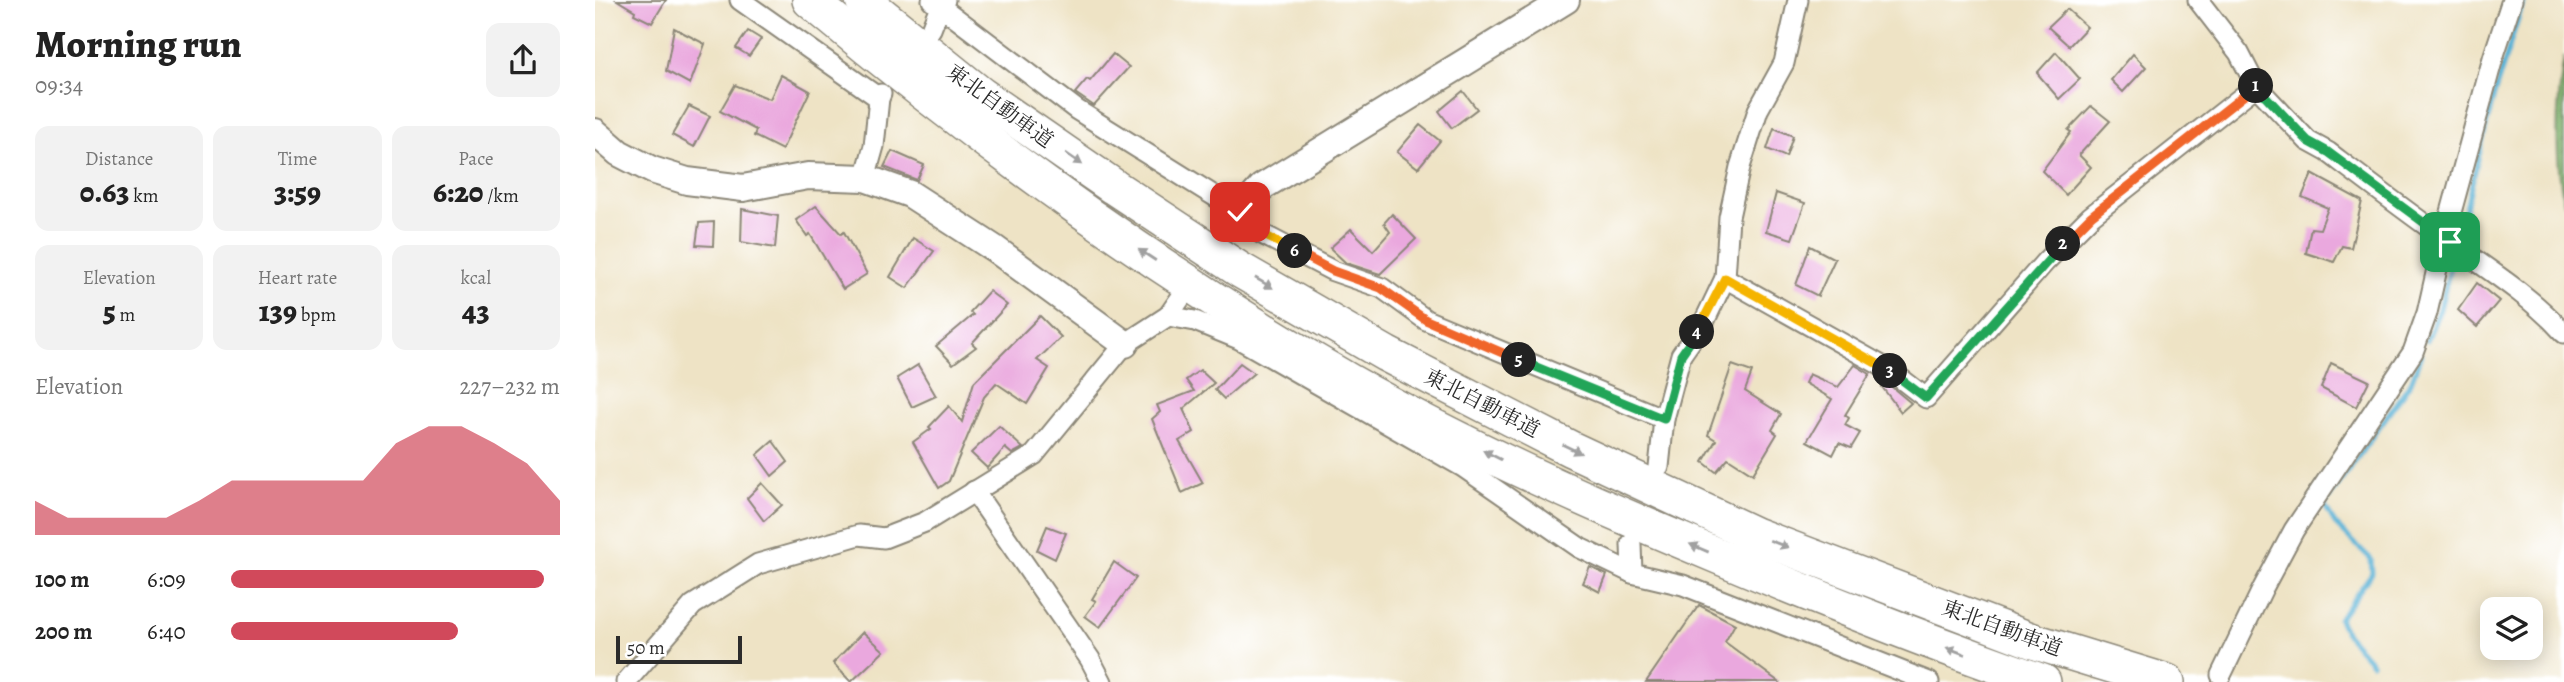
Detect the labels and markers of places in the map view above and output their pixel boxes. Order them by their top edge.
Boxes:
pin: 1 [2239,68,2273,104]
pin [1210,182,1270,242]
pin [2420,212,2480,272]
pin: 2 [2045,226,2081,262]
pin: 6 [1277,233,1313,268]
pin: 4 [1679,314,1715,350]
pin: 5 [1501,342,1537,378]
pin: 3 [1873,354,1907,388]

